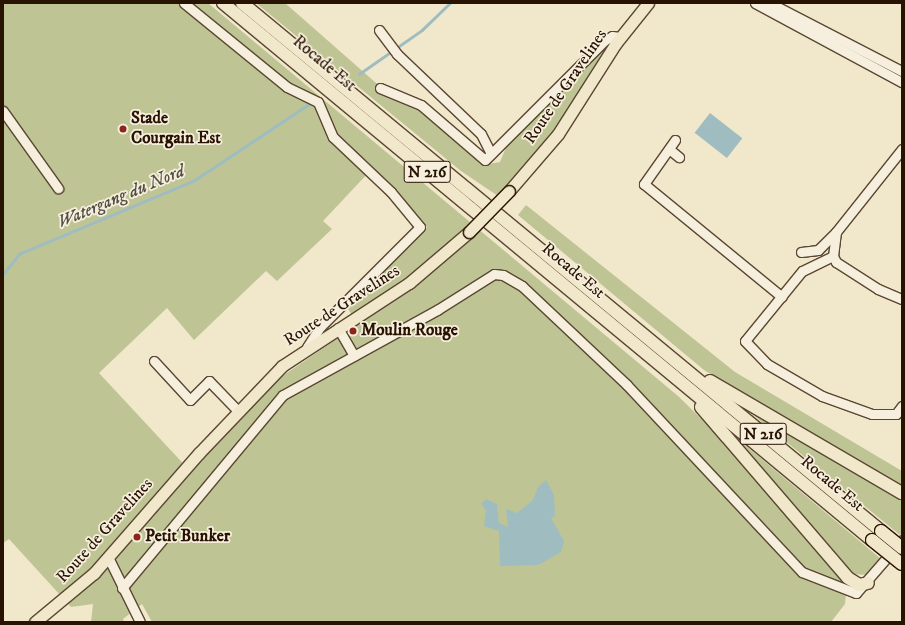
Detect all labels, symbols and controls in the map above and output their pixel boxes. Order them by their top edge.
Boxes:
street label: Route de Gravelines [520,26,612,148]
street label: Rocade Est [288,32,360,96]
place label: Stade Courgain Est [131,109,221,149]
marker: Stade Courgain Est [118,124,128,134]
road number: N 216 [403,158,451,186]
water label: Watergang du Nord [54,161,188,233]
street label: Rocade Est [537,239,609,303]
street label: Route de Gravelines [280,261,404,351]
place label: Moulin Rouge [361,321,458,341]
marker: Moulin Rouge [348,326,358,336]
road number: N 216 [739,420,787,448]
street label: Rocade Est [796,452,868,516]
street label: Route de Gravelines [53,474,157,588]
place label: Petit Bunker [145,527,230,547]
marker: Petit Bunker [132,532,142,542]

